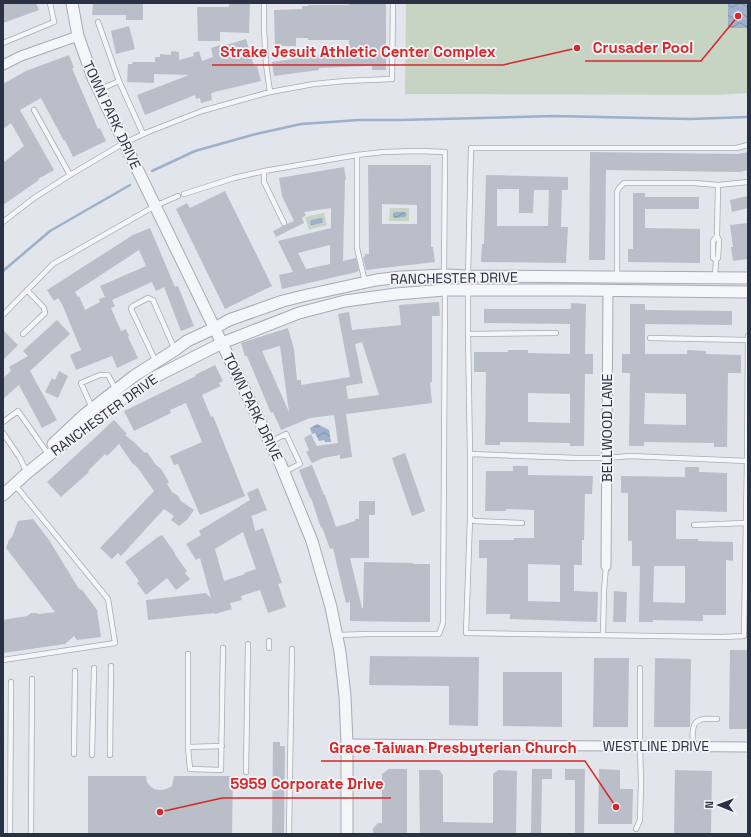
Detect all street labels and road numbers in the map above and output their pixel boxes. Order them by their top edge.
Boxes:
street label: TOWN PARK DRIVE [79,58,145,172]
street label: RANCHESTER DRIVE [390,268,518,288]
street label: TOWN PARK DRIVE [219,350,287,464]
street label: RANCHESTER DRIVE [47,370,161,460]
street label: BELLWOOD LANE [598,373,616,482]
street label: WESTLINE DRIVE [603,737,709,755]

